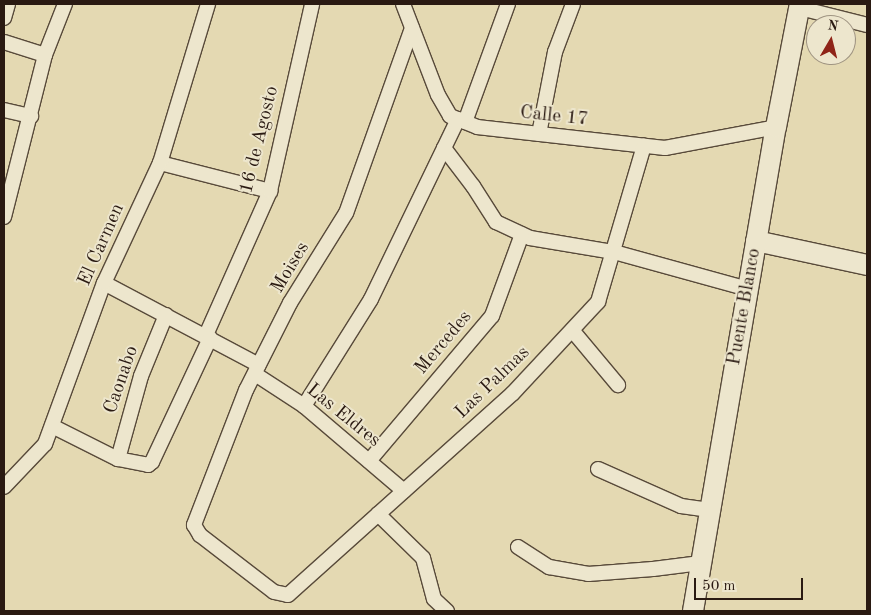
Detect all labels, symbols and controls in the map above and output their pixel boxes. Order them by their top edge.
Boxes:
north arrow [806,15,856,65]
text: N [827,18,839,34]
street label: 16 de Agosto [236,84,284,196]
street label: Calle 17 [519,102,589,132]
street label: El Carmen [74,200,130,290]
street label: Moises [267,238,315,298]
street label: Puente Blanco [723,247,767,367]
street label: Mercedes [411,306,477,380]
street label: Las Palmas [451,342,535,424]
street label: Caonabo [100,343,144,417]
street label: Las Eldres [301,379,385,453]
scale bar [696,568,805,600]
text: 50 m [702,579,736,594]

